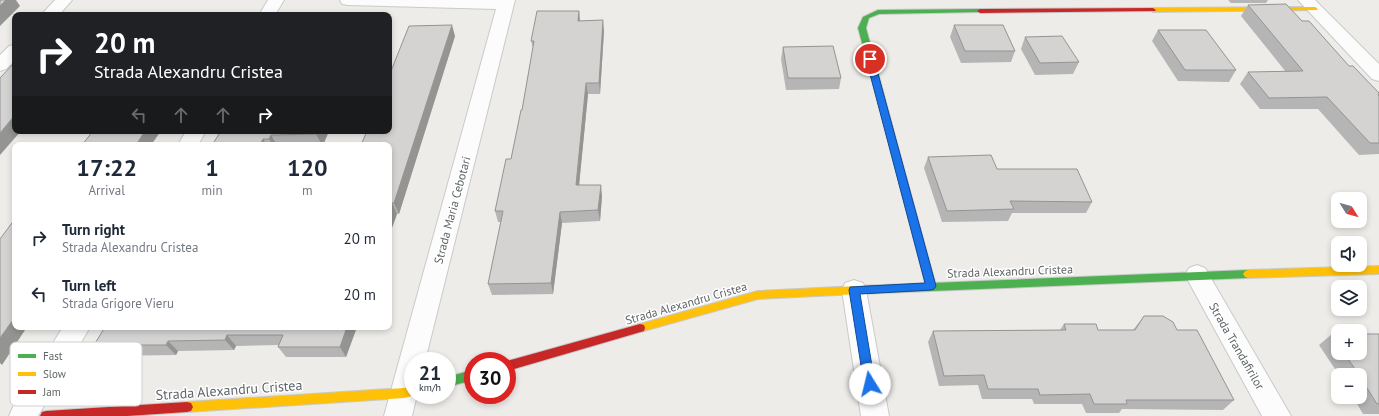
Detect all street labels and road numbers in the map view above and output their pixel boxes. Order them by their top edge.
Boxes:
street label: Strada Maria Cebotari [430,155,474,265]
street label: Strada Alexandru Cristea [947,261,1073,281]
street label: Strada Alexandru Cristea [623,278,749,328]
street label: Strada Trandafirilor [1206,300,1268,392]
street label: Strada Alexandru Cristea [155,376,303,404]

